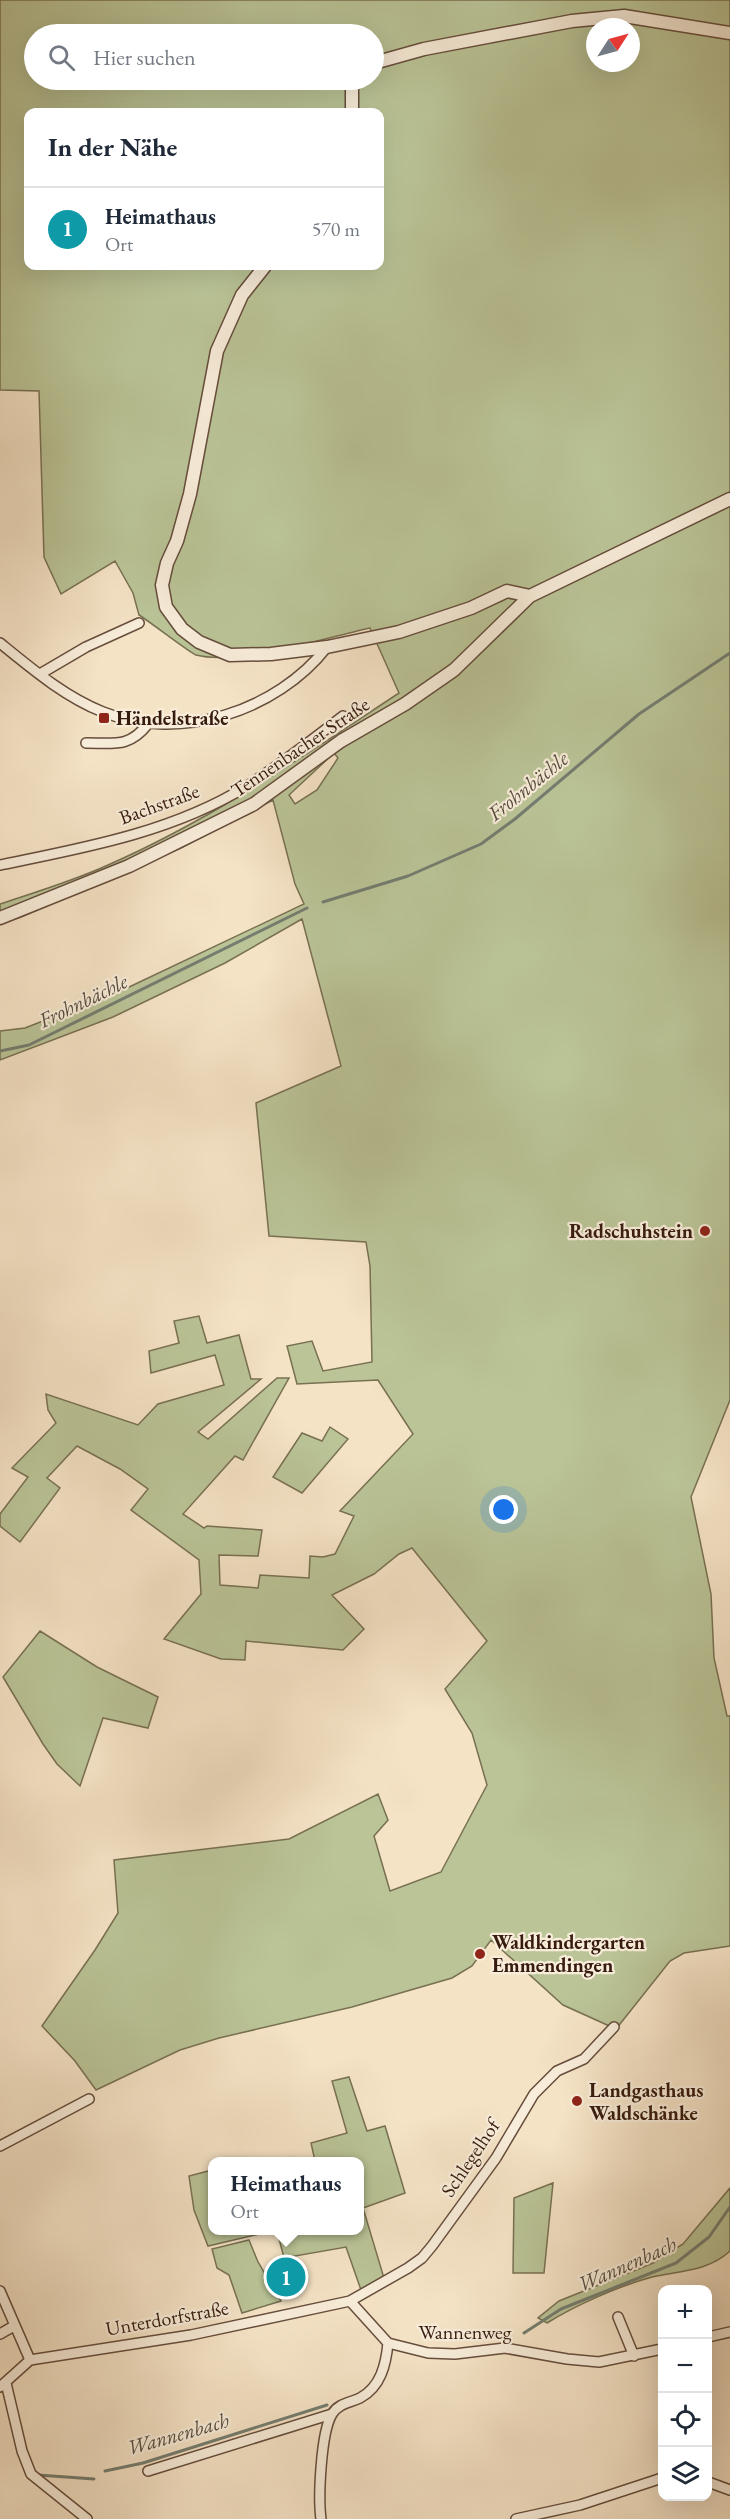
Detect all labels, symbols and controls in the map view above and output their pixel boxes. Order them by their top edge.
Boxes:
north arrow [586,18,640,72]
search box [24,24,384,90]
icon: search [45,41,78,74]
text: Hier suchen [93,43,196,72]
text: In der Nähe [48,130,177,164]
text: Heimathaus [105,202,216,231]
text: 1 [62,216,73,242]
text: 570 m [312,216,360,242]
text: Ort [105,231,133,257]
street label: Tennenbacher Straße [226,691,374,803]
place label: Händelstraße [116,705,229,731]
marker: Händelstraße [97,711,111,725]
water label: Frohnbächle [481,744,574,827]
street label: Bachstraße [115,777,203,830]
water label: Frohnbächle [33,967,133,1034]
place label: Radschuhstein [569,1218,693,1244]
marker: Radschuhstein [698,1224,712,1238]
your location [489,1495,518,1524]
place label: Waldkindergarten Emmendingen [492,1929,645,1978]
marker: Waldkindergarten Emmendingen [473,1947,487,1961]
place label: Landgasthaus Waldschänke [589,2077,703,2126]
marker: Landgasthaus Waldschänke [570,2094,584,2108]
street label: Schlegelhof [435,2112,507,2202]
popup [208,2157,364,2235]
text: Heimathaus [231,2169,341,2198]
text: Ort [231,2198,259,2224]
water label: Wannenbach [573,2230,680,2297]
pin: 1 [266,2254,306,2300]
map controls [658,2285,712,2501]
button: + [658,2285,712,2339]
street label: Unterdorfstraße [103,2294,231,2342]
street label: Wannenweg [419,2319,512,2345]
button: − [658,2339,712,2393]
button: locate [658,2393,712,2447]
water label: Wannenbach [124,2406,232,2461]
button: layers [658,2447,712,2501]

